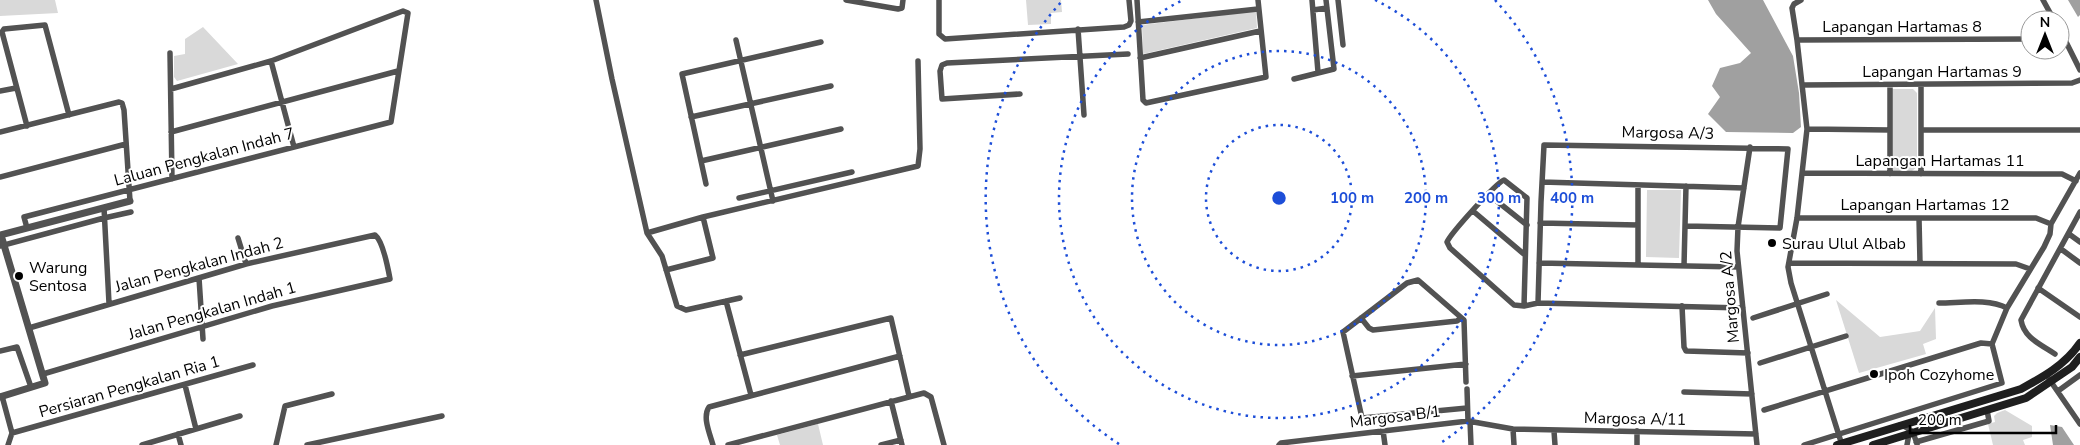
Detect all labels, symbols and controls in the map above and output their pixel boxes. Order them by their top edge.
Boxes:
north arrow [2020,10,2070,60]
text: N [2040,13,2050,32]
street label: Lapangan Hartamas 8 [1822,16,1982,38]
street label: Lapangan Hartamas 9 [1862,61,2022,83]
street label: Margosa A/3 [1621,121,1714,145]
street label: Laluan Pengkalan Indah 7 [112,122,297,192]
street label: Lapangan Hartamas 11 [1855,150,2025,172]
text: 100 m [1330,188,1374,208]
text: 200 m [1404,188,1448,208]
text: 300 m [1477,188,1521,208]
text: 400 m [1550,188,1594,208]
centre of rings [1270,189,1288,207]
street label: Lapangan Hartamas 12 [1840,194,2010,216]
street label: Jalan Pengkalan Indah 2 [112,232,286,298]
place label: Surau Ulul Albab [1782,233,1906,255]
marker: Surau Ulul Albab [1766,237,1778,249]
street label: Margosa A/2 [1715,250,1745,344]
place label: Warung Sentosa [29,257,87,297]
marker: Warung Sentosa [13,270,25,282]
street label: Jalan Pengkalan Indah 1 [125,276,299,346]
street label: Persiaran Pengkalan Ria 1 [36,351,222,423]
place label: Ipoh Cozyhome [1884,364,1994,386]
marker: Ipoh Cozyhome [1868,368,1880,380]
street label: Margosa B/1 [1348,401,1442,433]
scale bar [1910,402,2056,434]
street label: Margosa A/11 [1584,407,1686,431]
text: 200 m [1918,410,1962,430]

